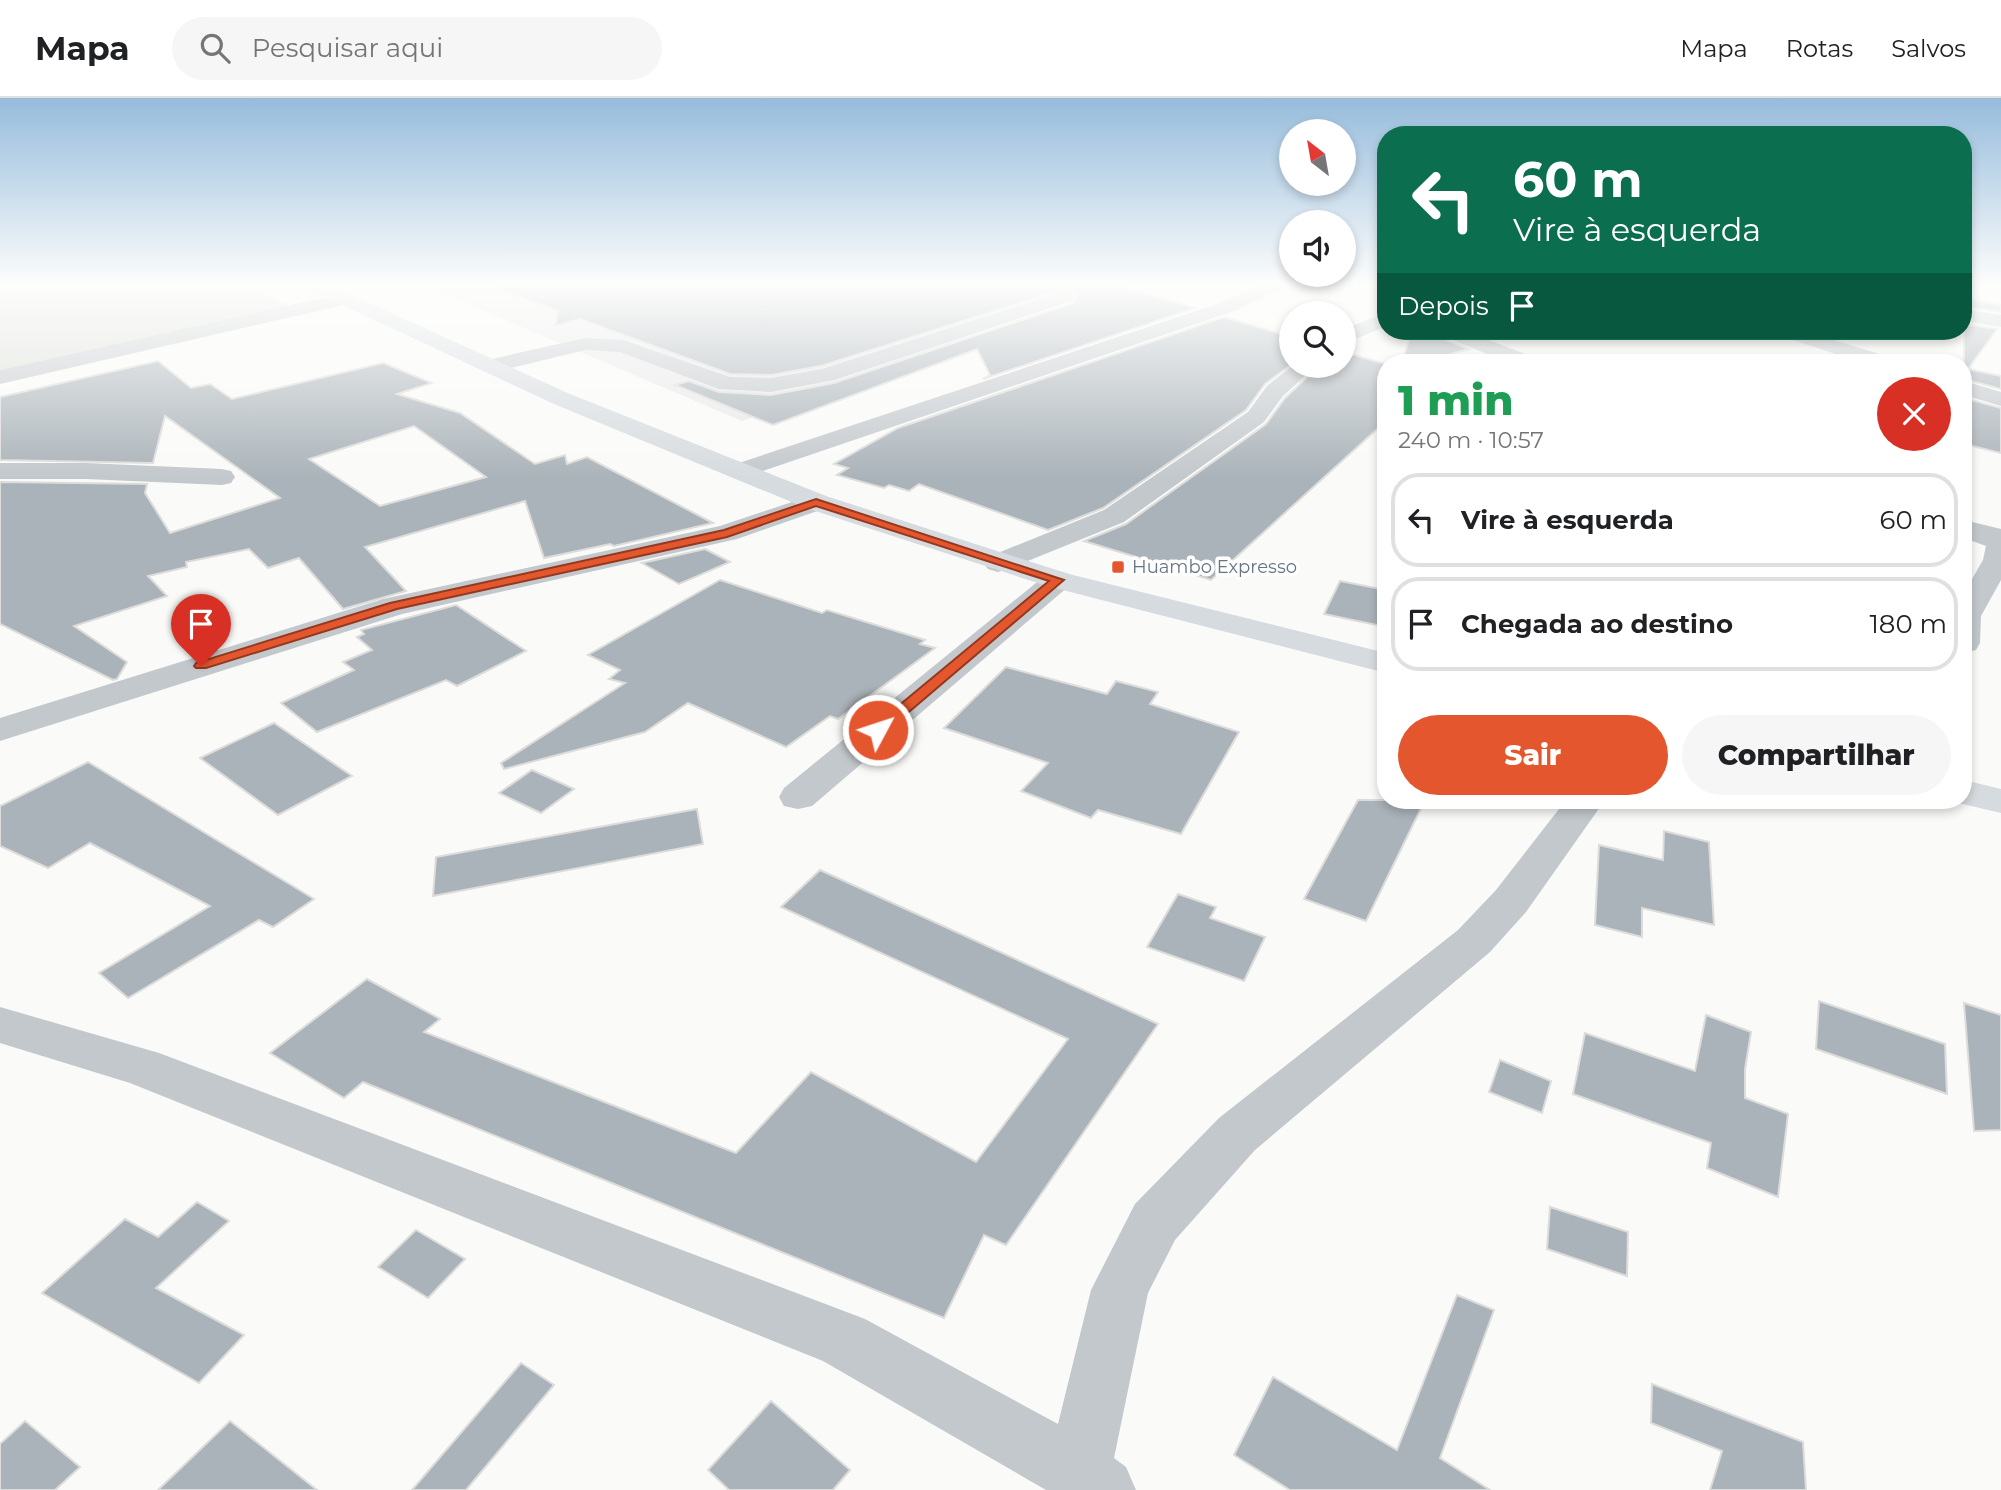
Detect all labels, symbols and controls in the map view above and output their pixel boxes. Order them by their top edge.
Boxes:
search box [172,17,662,80]
text: Mapa [35,28,130,68]
icon: search [196,29,234,67]
text: Pesquisar aqui [252,32,443,64]
text: Mapa [1680,34,1748,63]
text: Rotas [1786,34,1853,63]
text: Salvos [1891,34,1966,63]
north arrow [1279,119,1356,196]
map controls [1279,119,1356,378]
text: 60 m [1513,150,1643,209]
icon: left [1398,154,1489,245]
button: sound [1279,210,1356,287]
text: Vire à esquerda [1513,210,1761,249]
icon: arrive [1503,287,1541,325]
text: Depois [1398,290,1489,322]
button: search [1279,301,1356,378]
text: 1 min [1398,374,1514,426]
button: close [1877,377,1951,451]
text: 240 m · 10:57 [1398,426,1544,454]
icon: left [1402,501,1440,539]
text: Vire à esquerda [1461,504,1674,536]
text: 60 m [1880,504,1947,536]
place label: Huambo Expresso [1132,556,1297,578]
marker: Huambo Expresso [1110,559,1126,575]
pin [171,594,231,666]
icon: arrive [182,605,220,643]
icon: arrive [1402,605,1440,643]
text: Chegada ao destino [1461,608,1733,640]
text: 180 m [1869,608,1947,640]
position arrow [841,693,915,767]
button: Sair [1398,715,1668,795]
button: Compartilhar [1682,715,1951,795]

